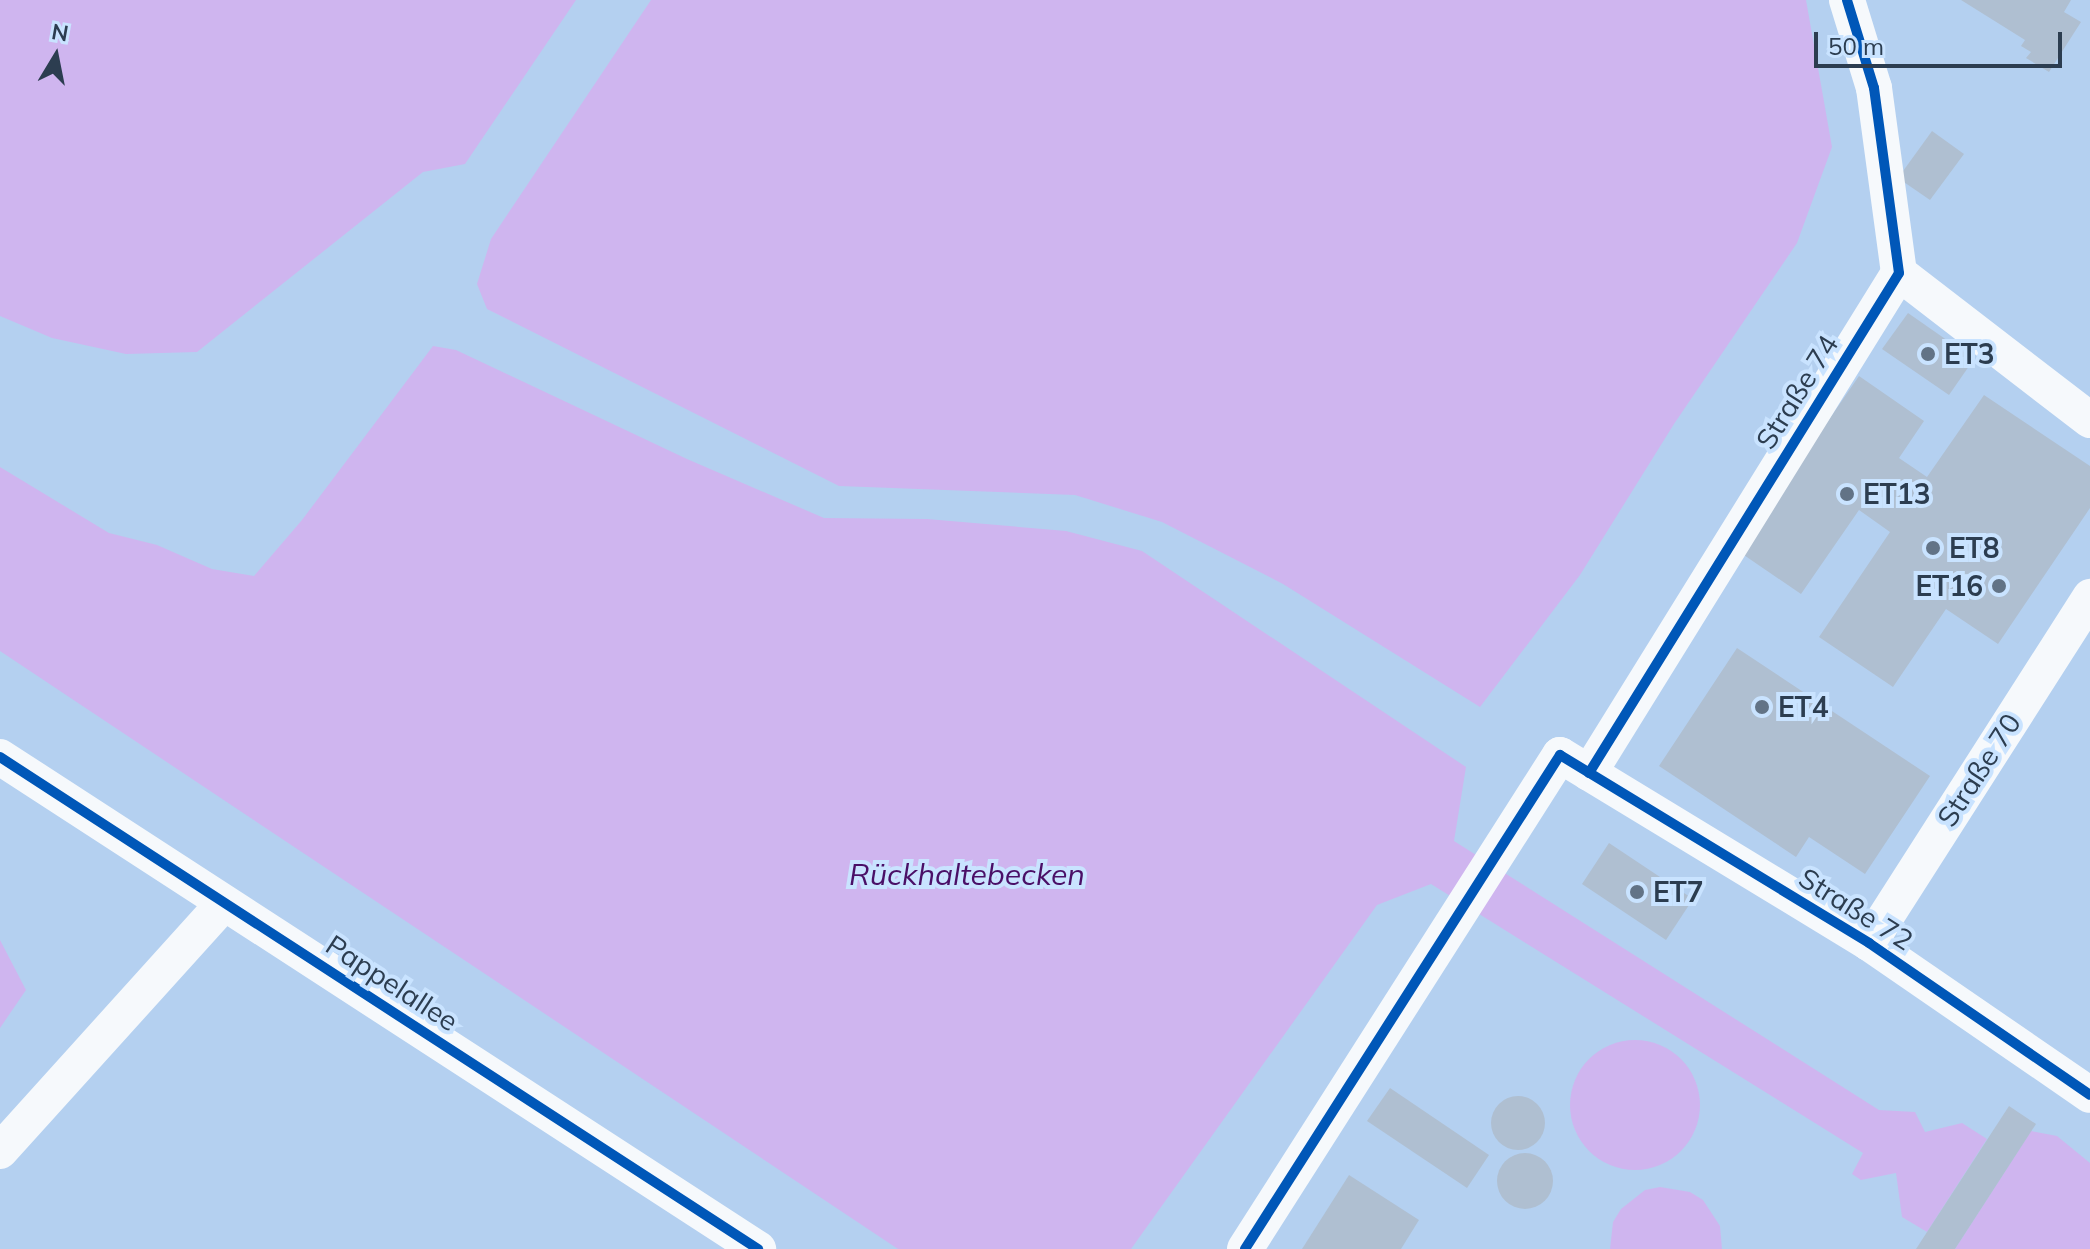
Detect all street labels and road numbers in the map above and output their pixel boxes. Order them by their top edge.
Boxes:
street label: Straße 74 [1749,329,1845,455]
street label: Straße 70 [1930,707,2028,833]
street label: Straße 72 [1793,861,1919,957]
street label: Pappelallee [320,928,464,1038]

